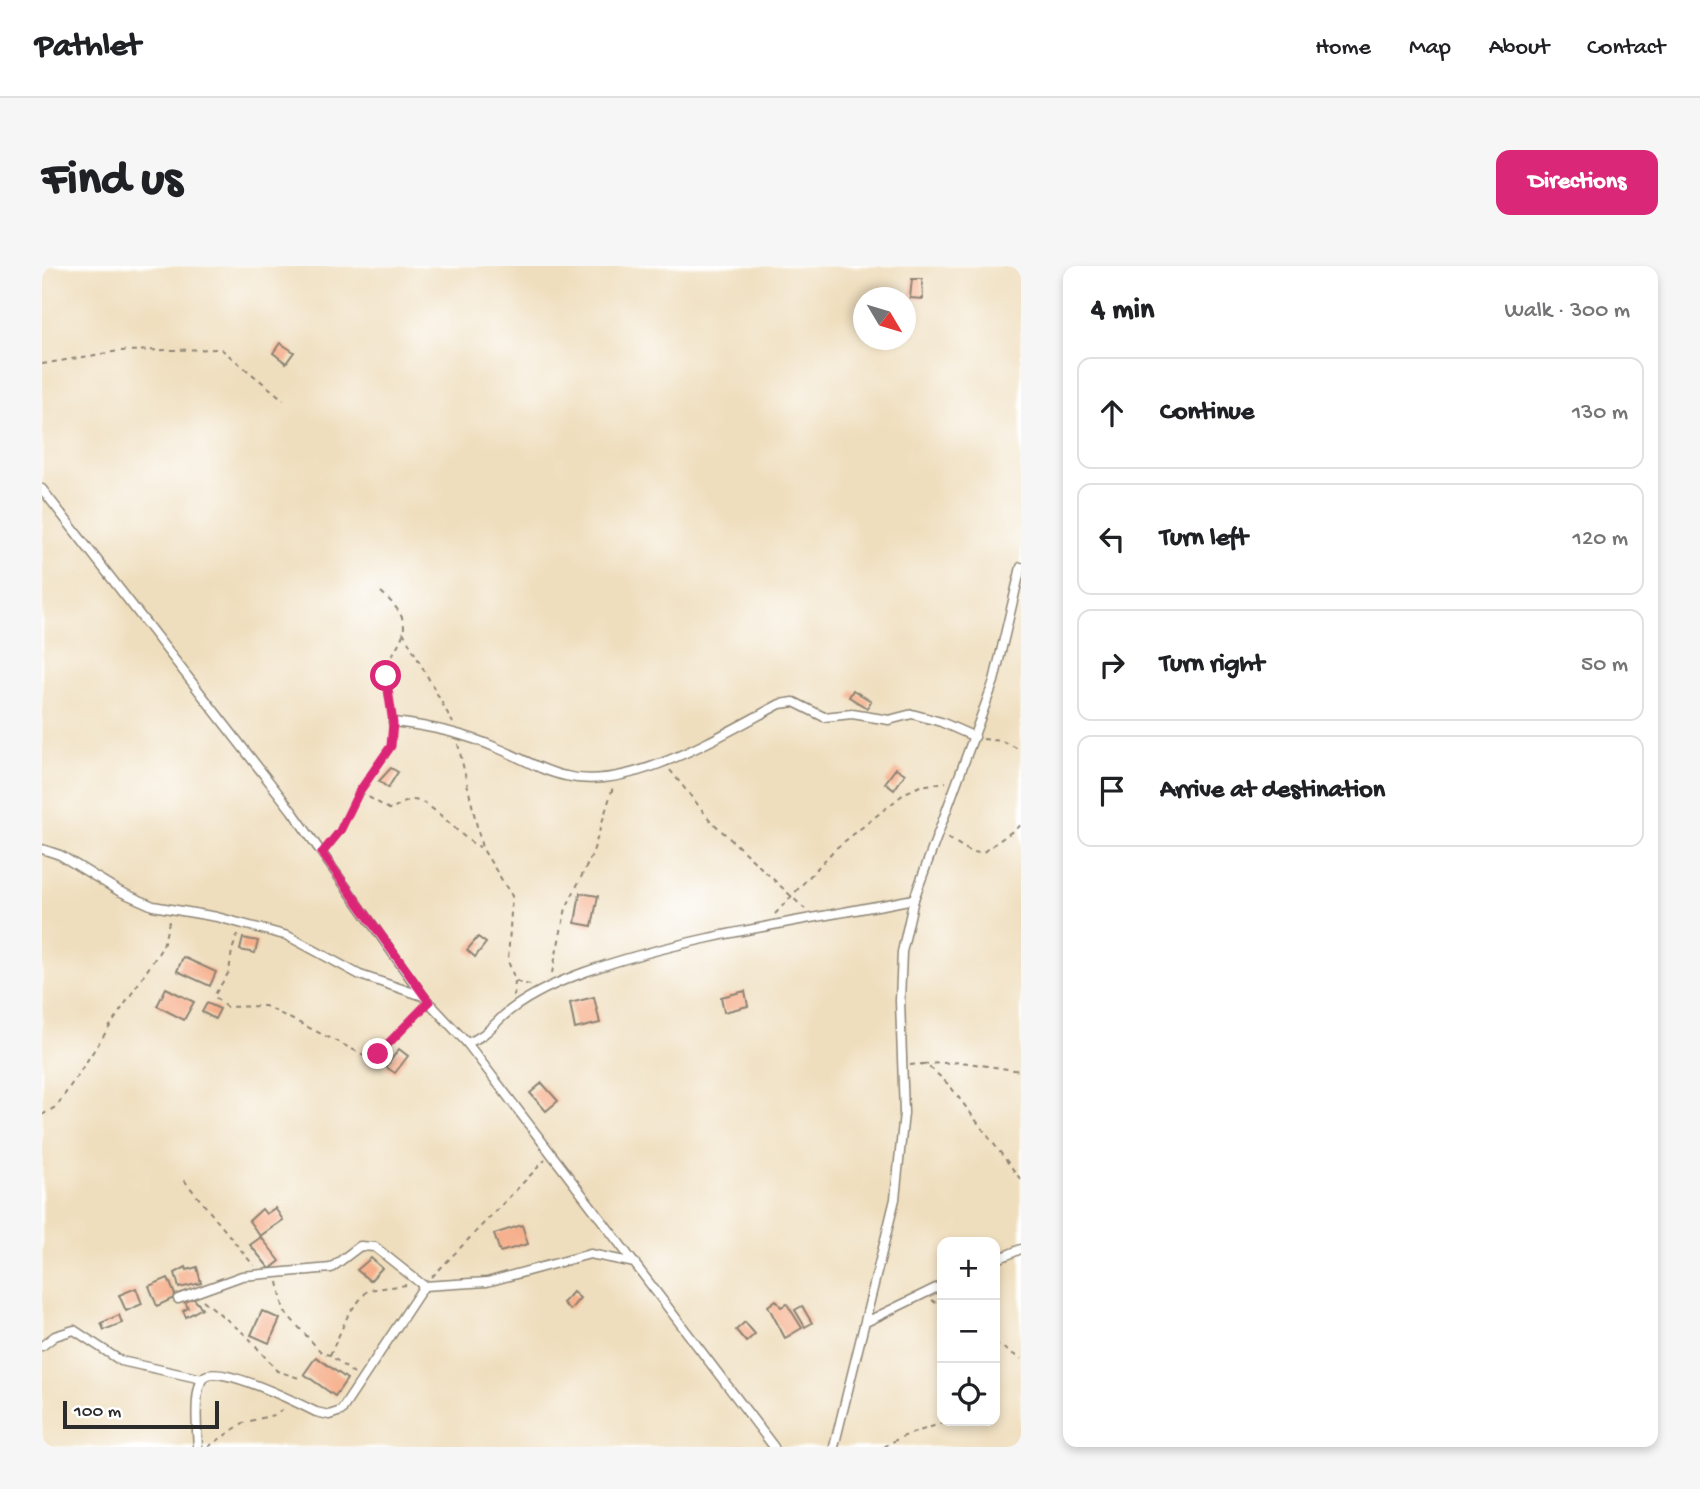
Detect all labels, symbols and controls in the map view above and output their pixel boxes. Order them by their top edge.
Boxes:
text: Pathlet [35,29,141,67]
text: Home [1315,34,1371,63]
text: Map [1409,34,1451,63]
text: About [1489,34,1549,63]
text: Contact [1587,34,1665,63]
button: Directions [1496,150,1658,215]
text: Find us [42,153,182,211]
north arrow [853,287,916,350]
text: 4 min [1091,294,1154,329]
text: Walk · 300 m [1504,298,1630,325]
icon: ahead [1093,394,1131,432]
text: Continue [1160,398,1254,429]
text: 130 m [1572,400,1628,427]
icon: left [1093,520,1131,558]
text: Turn left [1160,524,1248,555]
text: 120 m [1573,526,1628,553]
icon: right [1093,646,1131,684]
text: Turn right [1160,650,1264,681]
text: 50 m [1581,652,1628,679]
route start [370,660,401,691]
icon: arrive [1093,772,1131,810]
text: Arrive at destination [1160,776,1385,807]
route end [362,1038,393,1069]
map controls [937,1237,1000,1426]
button: + [937,1237,1000,1300]
button: − [937,1300,1000,1363]
button: locate [937,1363,1000,1426]
scale bar [63,1398,219,1430]
text: 100 m [74,1401,121,1424]

